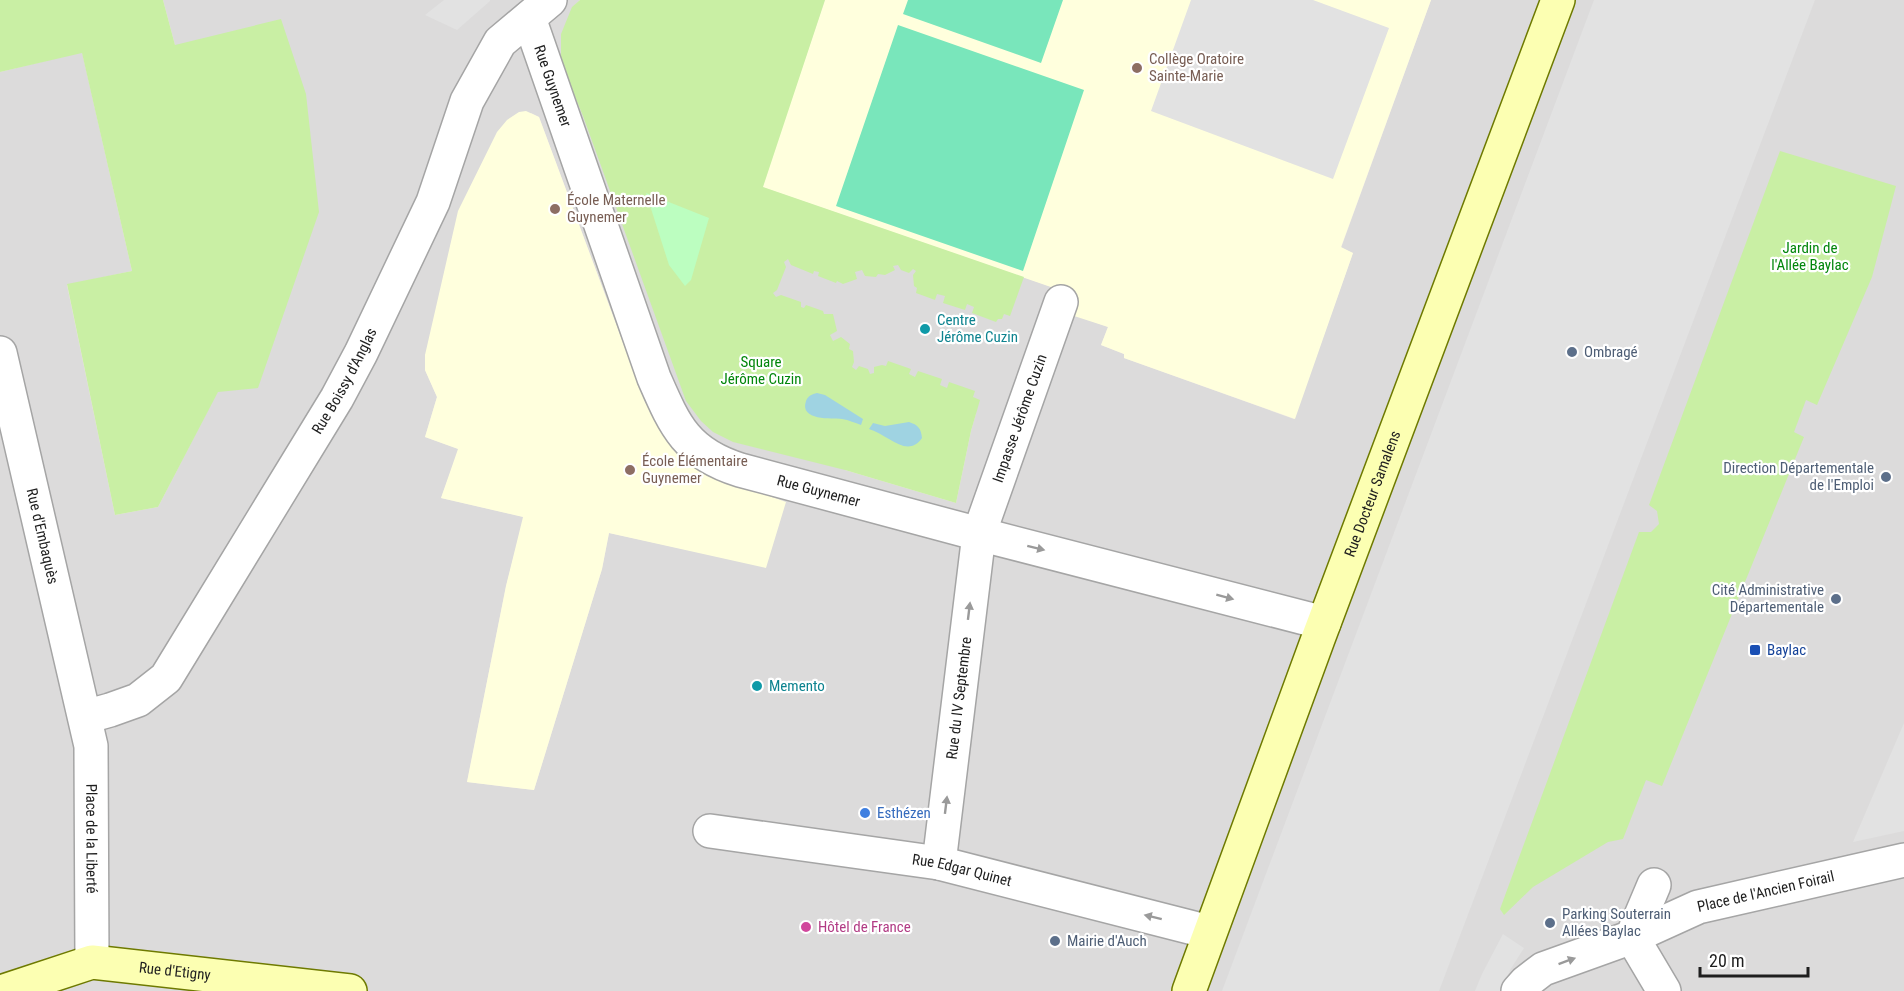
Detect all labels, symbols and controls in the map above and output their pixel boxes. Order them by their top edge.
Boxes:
street label: Rue Guynemer [530,43,575,130]
place label: Collège Oratoire Sainte-Marie [1149,50,1244,85]
marker: Collège Oratoire Sainte-Marie [1130,61,1144,75]
place label: École Maternelle Guynemer [567,191,665,226]
marker: École Maternelle Guynemer [548,202,562,216]
park label: Jardin de l'Allée Baylac [1771,239,1849,274]
place label: Centre Jérôme Cuzin [937,311,1018,346]
marker: Centre Jérôme Cuzin [918,322,932,336]
street label: Rue Boissy d'Anglas [308,325,381,437]
place label: Ombragé [1584,343,1638,361]
marker: Ombragé [1565,345,1579,359]
street label: Impasse Jérôme Cuzin [989,352,1051,485]
park label: Square Jérôme Cuzin [720,353,802,388]
street label: Rue Docteur Samalens [1341,428,1405,559]
place label: École Élémentaire Guynemer [642,452,748,487]
place label: Direction Départementale de l'Emploi [1723,459,1874,494]
marker: École Élémentaire Guynemer [623,463,637,477]
marker: Direction Départementale de l'Emploi [1879,470,1893,484]
street label: Rue Guynemer [775,471,863,511]
street label: Rue d'Embaquès [23,486,62,586]
one-way arrow [1026,544,1045,554]
place label: Cité Administrative Départementale [1712,581,1824,616]
one-way arrow [1215,592,1234,602]
marker: Cité Administrative Départementale [1829,592,1843,606]
one-way arrow [965,602,974,621]
street label: Rue du IV Septembre [943,636,975,761]
place label: Baylac [1767,641,1806,659]
marker: Baylac [1748,643,1762,657]
place label: Memento [769,677,825,695]
marker: Memento [750,679,764,693]
street label: Place de la Liberté [82,784,101,894]
one-way arrow [941,795,951,814]
place label: Esthézen [877,804,931,822]
marker: Esthézen [858,806,872,820]
street label: Rue Edgar Quinet [911,850,1013,890]
street label: Place de l'Ancien Foirail [1695,867,1836,916]
place label: Parking Souterrain Allées Baylac [1562,905,1671,940]
one-way arrow [1144,912,1162,922]
marker: Parking Souterrain Allées Baylac [1543,916,1557,930]
place label: Hôtel de France [818,918,911,936]
marker: Hôtel de France [799,920,813,934]
place label: Mairie d'Auch [1067,932,1147,950]
marker: Mairie d'Auch [1048,934,1062,948]
scale bar [1700,940,1808,978]
text: 20 m [1709,950,1744,971]
one-way arrow [1558,955,1576,965]
street label: Rue d'Etigny [138,958,212,984]

